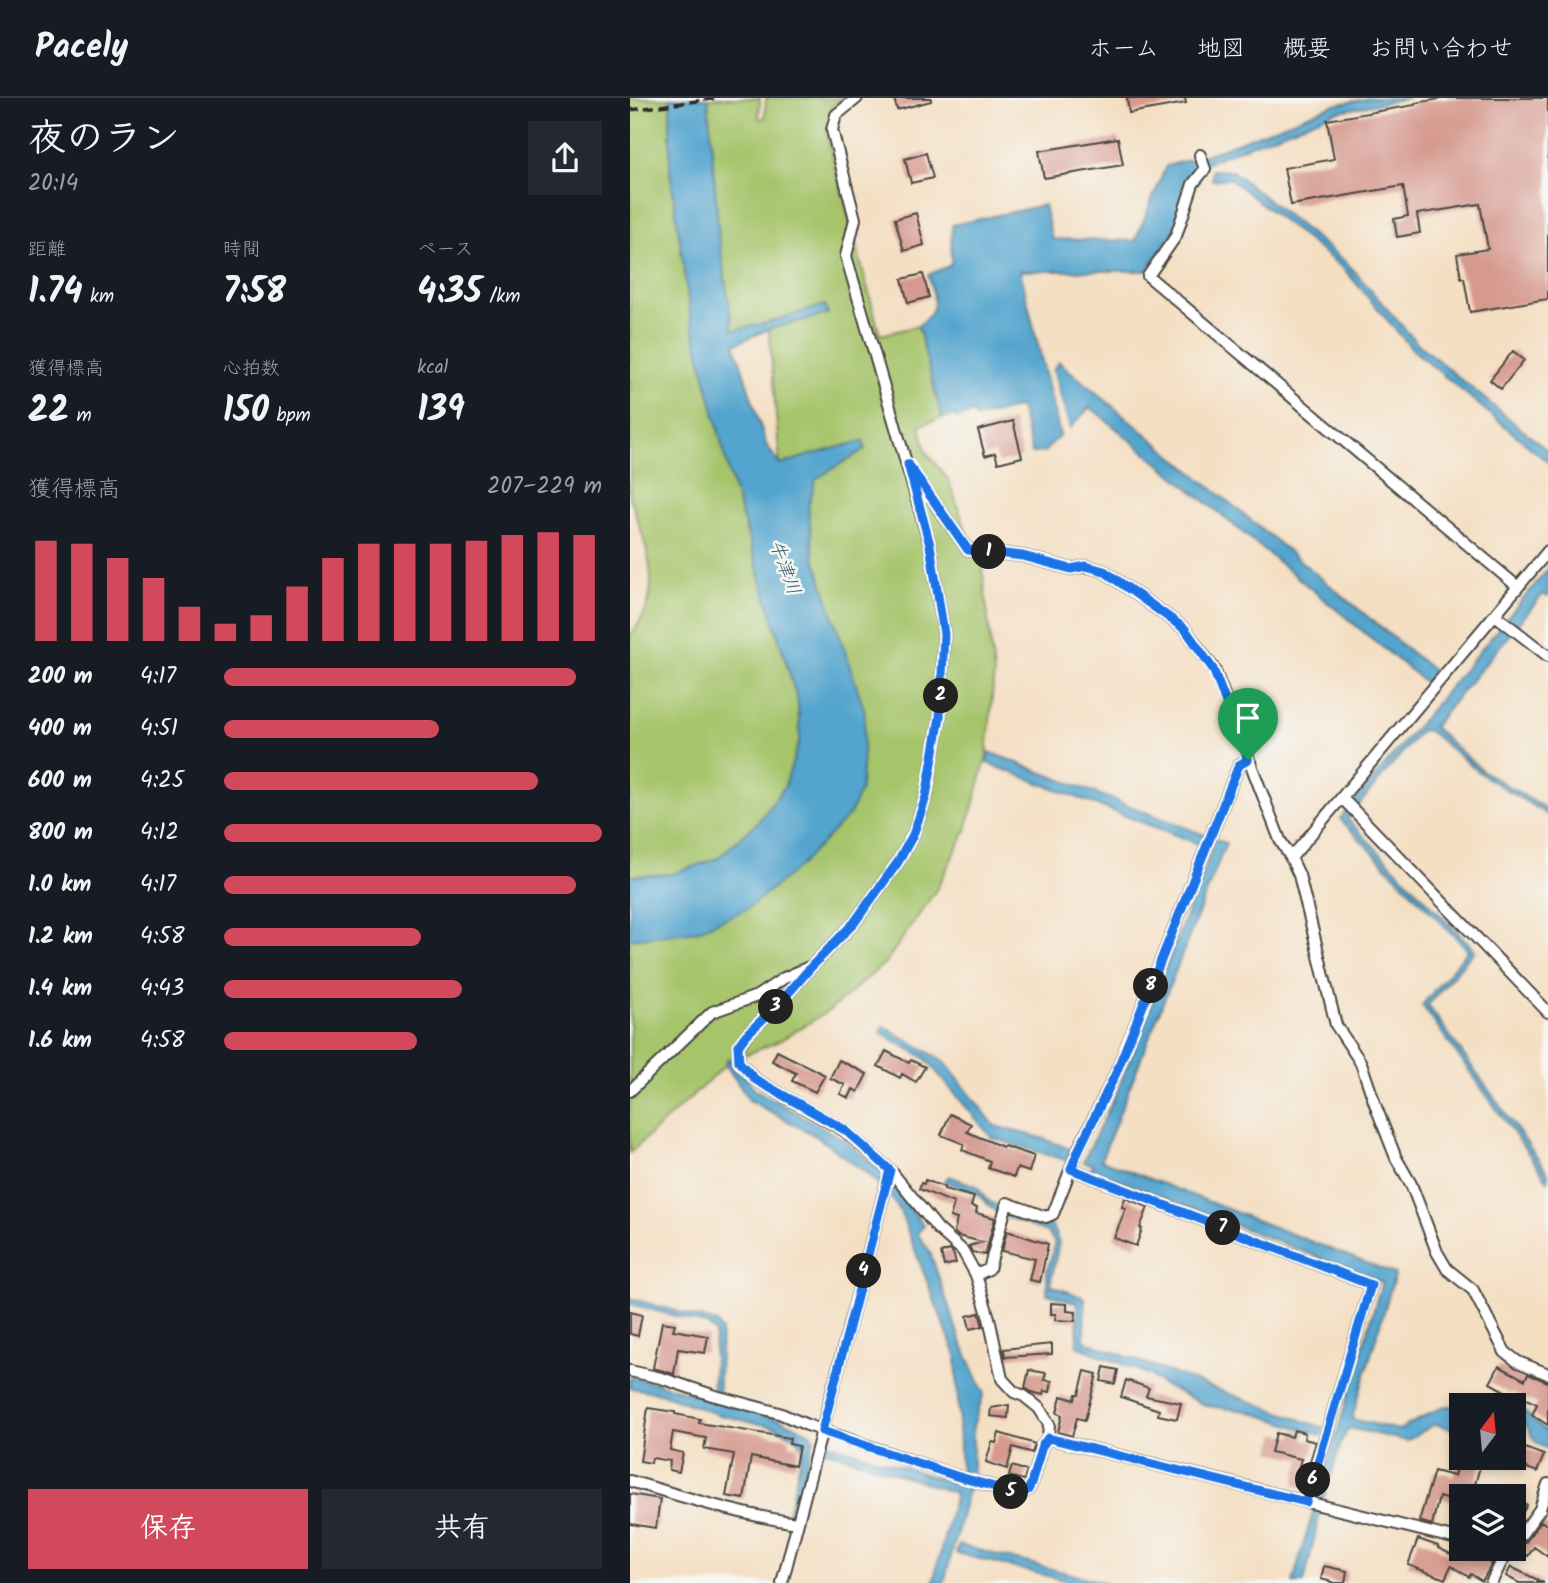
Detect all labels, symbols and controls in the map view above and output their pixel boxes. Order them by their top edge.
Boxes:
text: Pacely [35,22,128,75]
text: ホーム [1088,30,1159,69]
text: 地図 [1197,30,1245,69]
text: 概要 [1283,30,1331,69]
text: お問い合わせ [1369,30,1513,69]
text: 夜のラン [28,110,180,170]
button: share [528,121,602,195]
text: 20:14 [28,166,78,202]
text: 距離 [28,235,66,265]
text: 時間 [223,235,261,265]
text: ペース [417,235,473,265]
text: 1.74 [28,265,82,321]
text: 7:58 [223,265,286,321]
text: 4:35 [417,265,482,321]
text: km [82,282,114,312]
text: /km [482,282,520,312]
text: kcal [417,353,448,383]
text: 獲得標高 [28,354,104,384]
text: 心拍数 [223,354,280,384]
text: 139 [417,383,465,439]
text: 22 [28,384,69,440]
text: 150 [223,384,269,440]
text: m [69,401,92,431]
text: bpm [269,401,311,431]
text: 207–229 m [487,469,602,505]
text: 獲得標高 [28,472,120,508]
pin: 1 [972,534,1006,570]
water label: 牛津川 [760,536,808,600]
text: 1 [986,536,991,566]
text: 200 m [28,659,93,695]
text: 4:17 [140,659,176,695]
pin: 2 [924,678,958,714]
text: 2 [935,680,946,710]
pin [1218,688,1278,760]
icon: arrive [1229,699,1267,737]
text: 400 m [28,711,92,747]
text: 4:51 [140,711,178,747]
text: 600 m [28,763,92,799]
text: 4:25 [140,763,184,799]
text: 800 m [28,815,93,851]
text: 4:12 [140,815,179,851]
text: 1.0 km [28,867,91,903]
text: 4:17 [140,867,176,903]
text: 1.2 km [28,919,93,955]
text: 4:58 [140,919,185,955]
pin: 8 [1134,968,1168,1004]
text: 8 [1145,970,1156,1000]
text: 1.4 km [28,971,92,1007]
text: 4:43 [140,971,184,1007]
pin: 3 [758,990,794,1024]
text: 3 [770,991,781,1021]
text: 1.6 km [28,1023,92,1059]
text: 4:58 [140,1023,185,1059]
pin: 7 [1206,1210,1240,1246]
text: 7 [1218,1212,1227,1242]
pin: 4 [846,1254,882,1288]
text: 4 [858,1255,869,1285]
north arrow [1449,1393,1526,1470]
map controls [1449,1393,1526,1561]
pin: 6 [1296,1462,1330,1498]
text: 6 [1307,1464,1318,1494]
pin: 5 [994,1474,1028,1510]
text: 5 [1006,1476,1015,1506]
button: layers [1449,1484,1526,1561]
button: 保存 [28,1489,308,1569]
button: 共有 [322,1489,602,1569]

